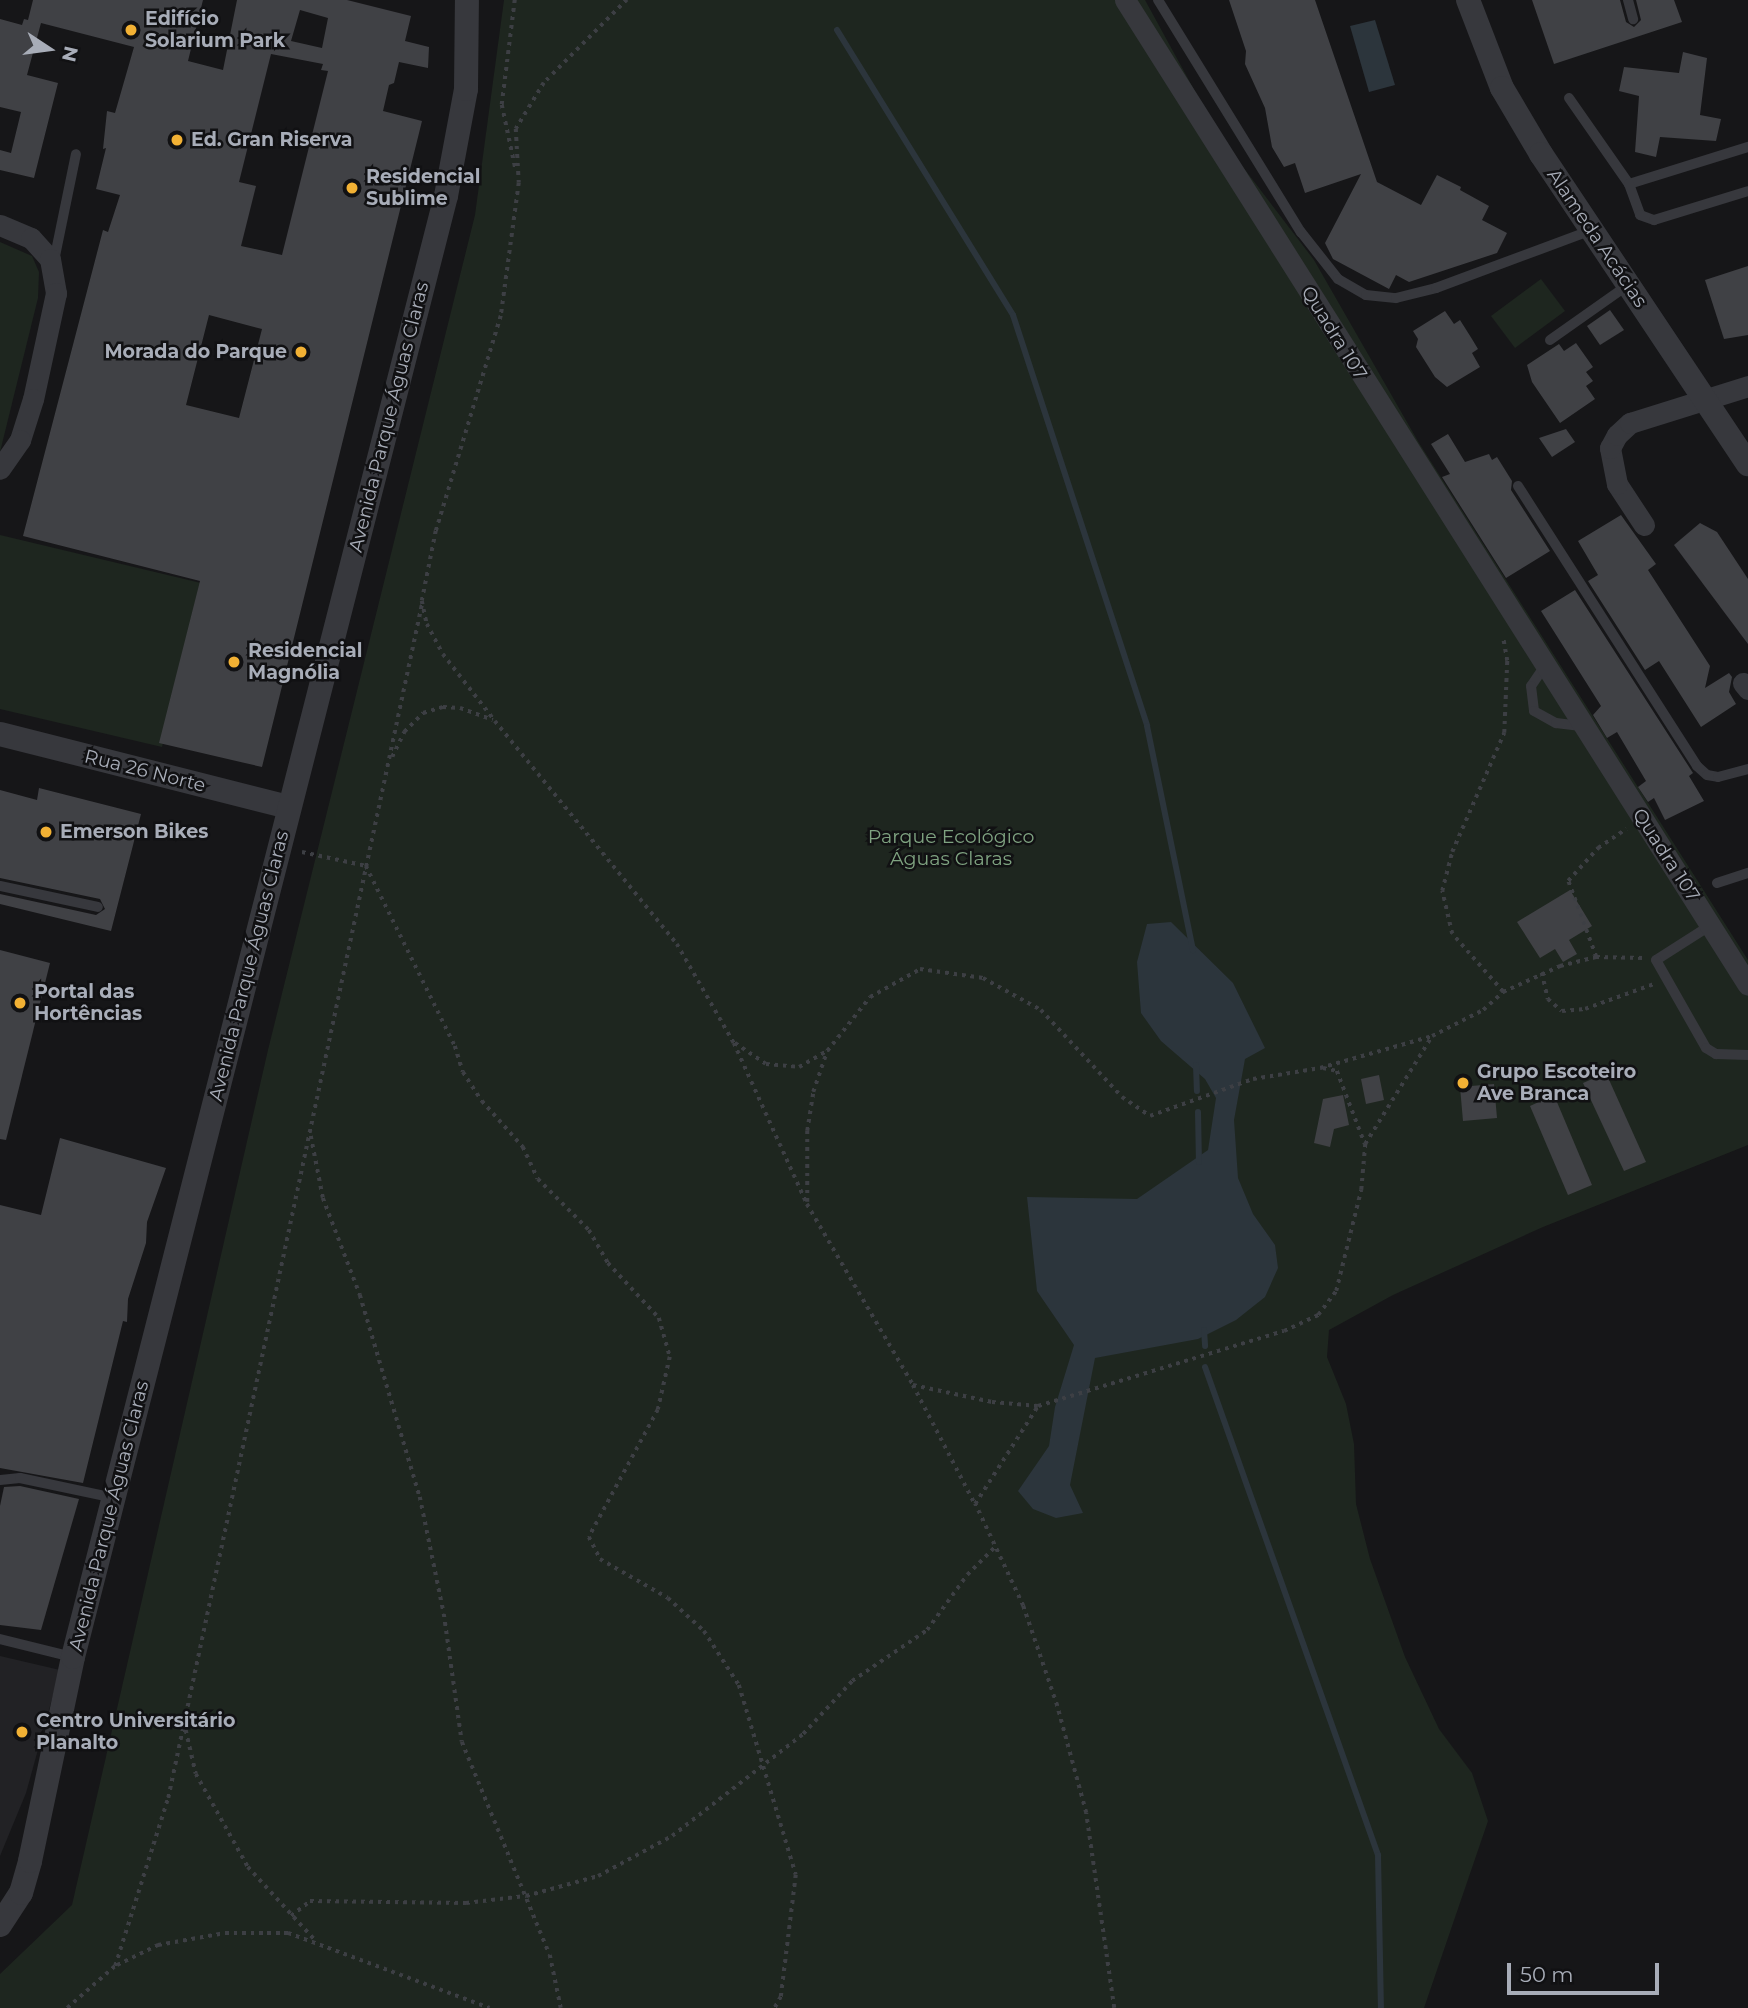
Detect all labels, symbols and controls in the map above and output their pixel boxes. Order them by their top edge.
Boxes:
place label: Edifício Solarium Park [145,8,285,52]
north arrow [14,14,84,84]
marker: Edifício Solarium Park [123,22,139,38]
text: N [57,44,83,64]
place label: Ed. Gran Riserva [191,129,352,151]
marker: Ed. Gran Riserva [169,132,185,148]
street label: Alameda Acácias [1542,164,1652,312]
place label: Residencial Sublime [366,166,480,210]
marker: Residencial Sublime [344,180,360,196]
street label: Avenida Parque Águas Claras [344,280,434,554]
street label: Quadra 107 [1296,282,1372,384]
place label: Morada do Parque [104,341,287,363]
marker: Morada do Parque [293,344,309,360]
place label: Residencial Magnólia [248,640,362,684]
marker: Residencial Magnólia [226,654,242,670]
street label: Rua 26 Norte [82,745,208,797]
street label: Quadra 107 [1627,804,1705,906]
place label: Emerson Bikes [60,821,208,843]
marker: Emerson Bikes [38,824,54,840]
park label: Parque Ecológico Águas Claras [868,826,1034,870]
street label: Avenida Parque Águas Claras [204,829,294,1103]
place label: Portal das Hortências [34,981,142,1025]
marker: Portal das Hortências [12,995,28,1011]
place label: Grupo Escoteiro Ave Branca [1477,1061,1636,1105]
marker: Grupo Escoteiro Ave Branca [1455,1075,1471,1091]
street label: Avenida Parque Águas Claras [64,1379,154,1653]
place label: Centro Universitário Planalto [36,1710,235,1754]
marker: Centro Universitário Planalto [14,1724,30,1740]
scale bar [1510,1948,1662,1992]
text: 50 m [1520,1962,1574,1987]

